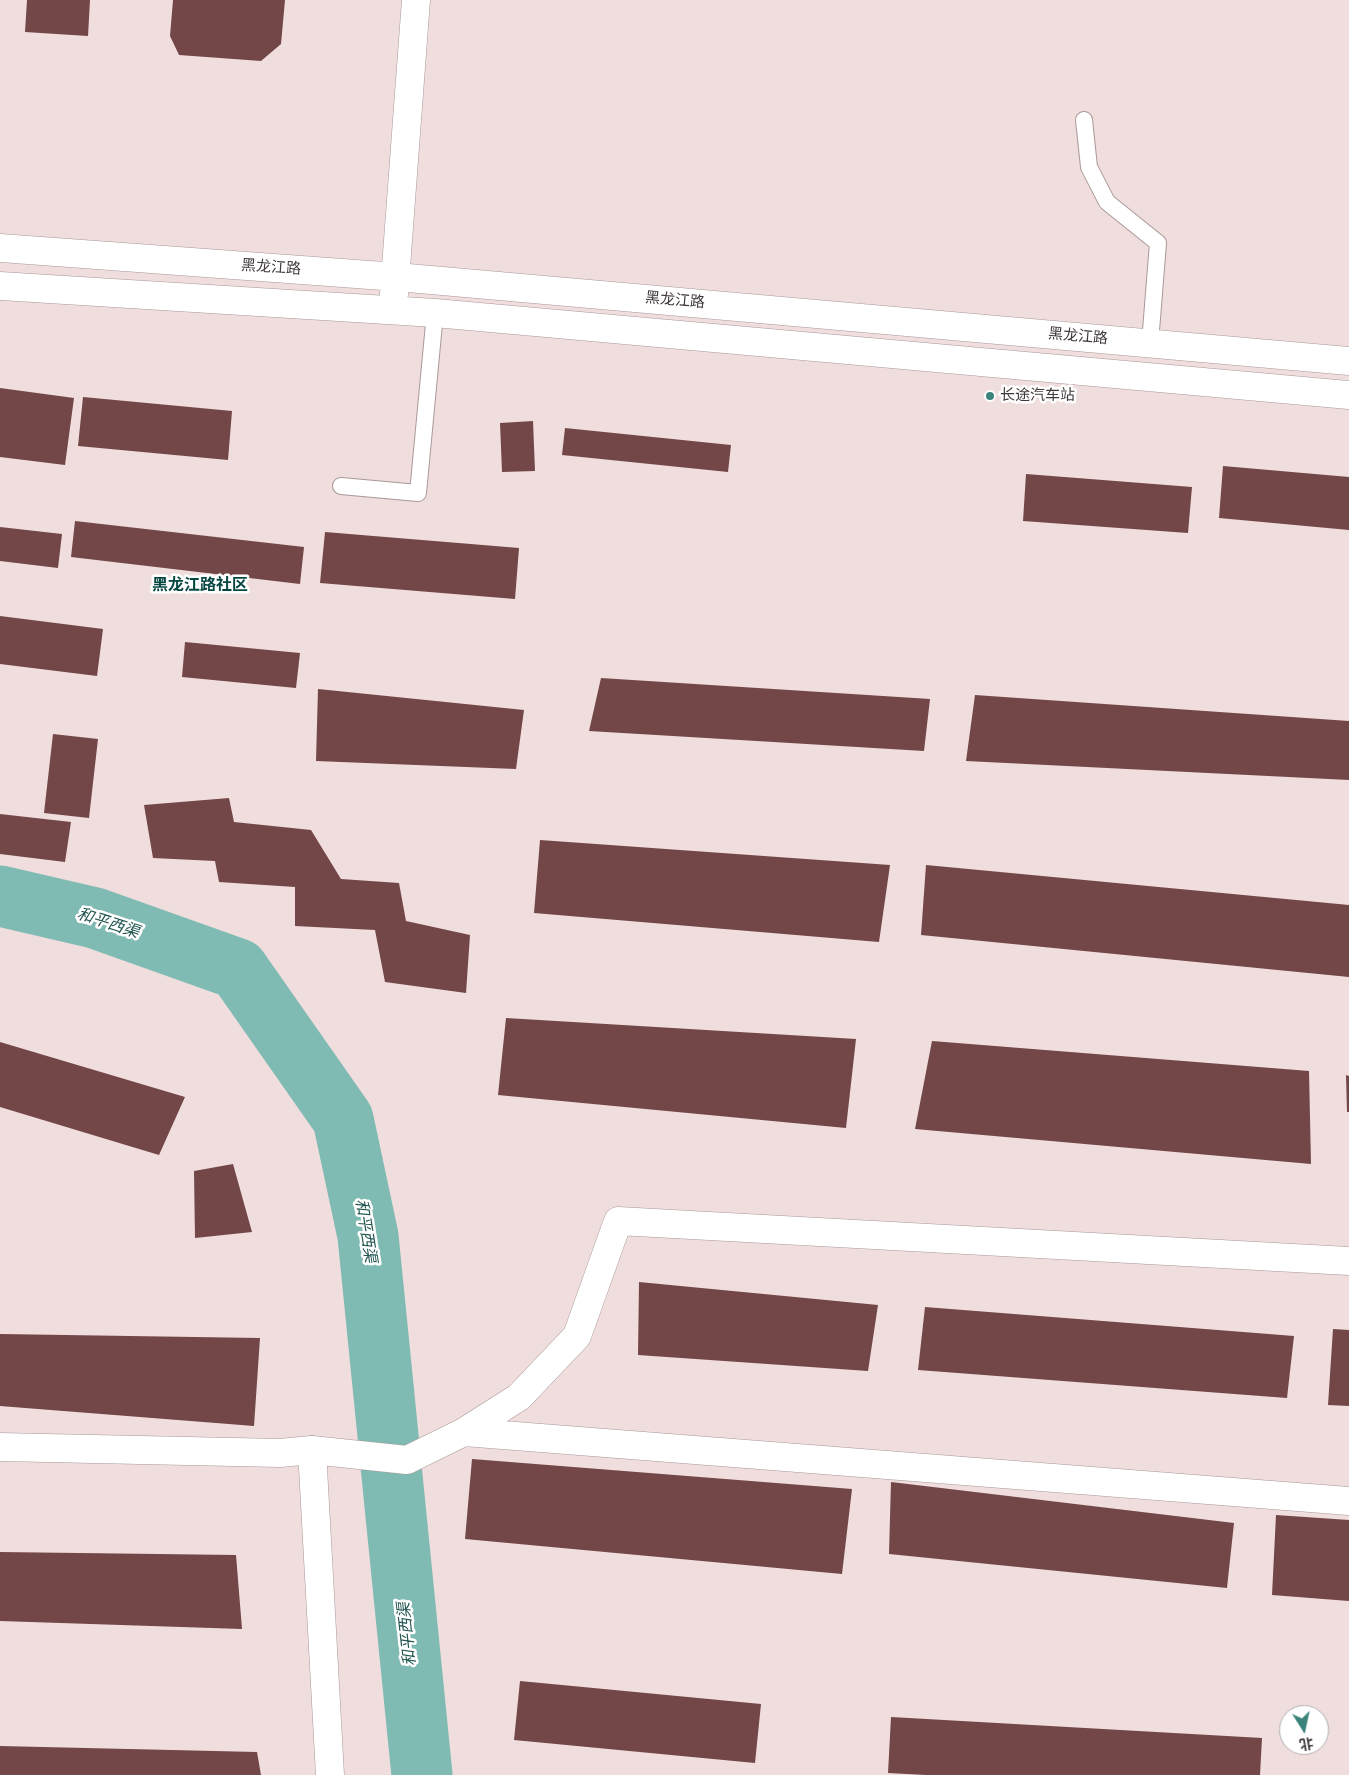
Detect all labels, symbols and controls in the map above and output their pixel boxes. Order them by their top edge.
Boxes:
street label: 黑龙江路 [240,257,302,279]
street label: 黑龙江路 [644,289,706,313]
street label: 黑龙江路 [1047,325,1109,349]
place label: 长途汽车站 [1000,387,1075,405]
marker: 长途汽车站 [984,390,996,402]
district label: 黑龙江路社区 [152,576,248,596]
water label: 和平西渠 [75,905,141,943]
water label: 和平西渠 [351,1198,379,1264]
water label: 和平西渠 [395,1601,421,1667]
north arrow [1279,1705,1329,1755]
text: 北 [1298,1735,1315,1753]

